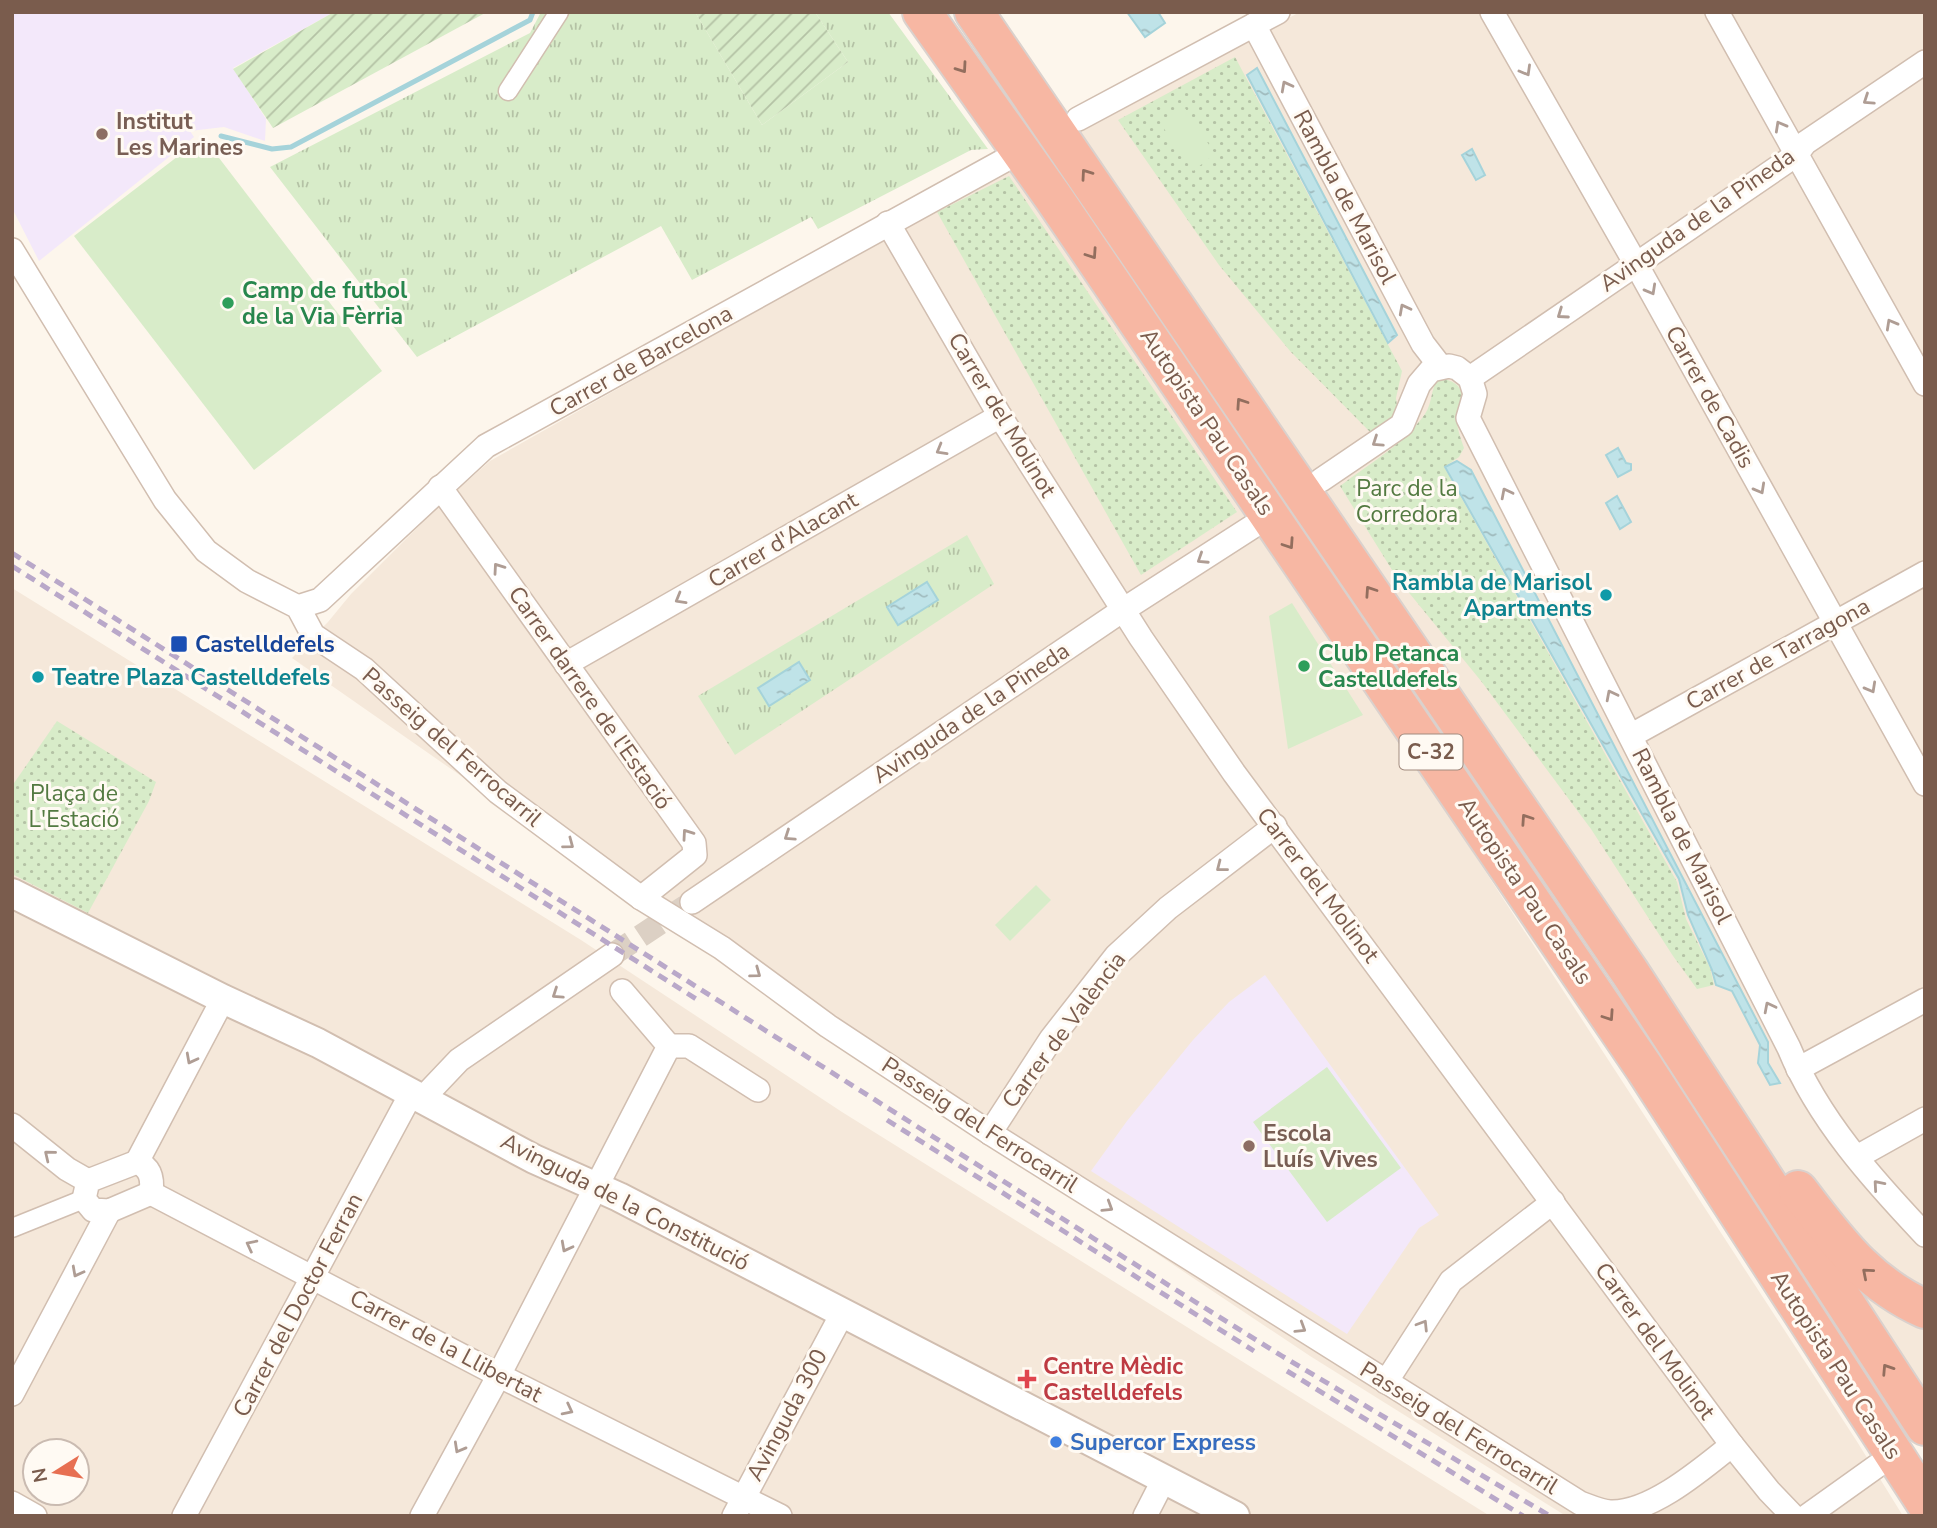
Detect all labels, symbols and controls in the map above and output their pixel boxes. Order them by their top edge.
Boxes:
one-way arrow [954,60,966,73]
one-way arrow [1517,64,1530,77]
one-way arrow [1281,81,1294,93]
one-way arrow [1863,92,1876,104]
street label: Rambla de Marisol [1286,104,1404,290]
place label: Institut Les Marines [116,106,243,163]
one-way arrow [1775,121,1788,133]
marker: Institut Les Marines [94,126,110,142]
street label: Avinguda de la Pineda [1593,141,1801,299]
one-way arrow [1082,169,1094,182]
one-way arrow [1084,246,1097,259]
place label: Camp de futbol de la Via Fèrria [242,275,408,332]
one-way arrow [1643,283,1656,295]
marker: Camp de futbol de la Via Fèrria [220,295,236,311]
street label: Carrer de Barcelona [544,298,738,424]
one-way arrow [1399,303,1413,316]
one-way arrow [1556,306,1569,319]
one-way arrow [1886,319,1899,331]
street label: Carrer de Cadis [1658,320,1762,474]
street label: Autopista Pau Casals [1133,322,1281,522]
street label: Carrer del Molinot [941,327,1064,504]
one-way arrow [1237,398,1249,411]
one-way arrow [1372,434,1385,446]
one-way arrow [936,442,949,455]
park label: Parc de la Corredora [1356,473,1458,530]
one-way arrow [1752,482,1766,495]
street label: Carrer d'Alacant [702,484,864,595]
one-way arrow [1501,488,1514,500]
one-way arrow [1281,536,1293,549]
one-way arrow [1196,551,1209,564]
one-way arrow [494,563,506,576]
place label: Rambla de Marisol Apartments [1392,567,1593,624]
street label: Carrer darrere de l'Estació [501,580,679,816]
one-way arrow [1366,586,1378,599]
marker: Rambla de Marisol Apartments [1598,587,1614,603]
one-way arrow [674,591,687,604]
street label: Carrer de Tarragona [1680,591,1876,717]
place label: Castelldefels [195,629,335,660]
marker: Castelldefels [169,634,189,654]
street label: Avinguda de la Pineda [866,635,1076,791]
place label: Club Petanca Castelldefels [1318,638,1459,695]
marker: Club Petanca Castelldefels [1296,658,1312,674]
street label: Passeig del Ferrocarril [356,660,549,834]
place label: Teatre Plaza Castelldefels [52,662,330,693]
marker: Teatre Plaza Castelldefels [30,669,46,685]
one-way arrow [1863,681,1876,694]
one-way arrow [1605,689,1619,702]
road number: C-32 [1400,734,1462,770]
street label: Rambla de Marisol [1624,743,1740,929]
park label: Plaça de L'Estació [29,778,119,835]
street label: Autopista Pau Casals [1451,791,1599,991]
street label: Carrer del Molinot [1249,801,1387,970]
one-way arrow [1522,814,1534,827]
one-way arrow [784,828,797,840]
one-way arrow [683,829,695,842]
one-way arrow [561,836,573,848]
one-way arrow [1216,859,1229,871]
street label: Carrer de València [995,945,1133,1115]
one-way arrow [748,965,761,977]
one-way arrow [551,986,564,999]
one-way arrow [1763,1002,1777,1014]
one-way arrow [1601,1008,1614,1021]
street label: Passeig del Ferrocarril [876,1050,1084,1200]
one-way arrow [186,1052,199,1065]
place label: Escola Lluís Vives [1263,1118,1378,1175]
street label: Avinguda de la Constitució [495,1126,755,1278]
marker: Escola Lluís Vives [1241,1138,1257,1154]
one-way arrow [44,1150,56,1163]
one-way arrow [1874,1180,1886,1193]
street label: Carrer del Doctor Ferran [226,1187,370,1423]
one-way arrow [1101,1199,1114,1212]
one-way arrow [246,1239,259,1253]
one-way arrow [561,1240,574,1252]
street label: Carrer del Molinot [1588,1256,1723,1426]
street label: Autopista Pau Casals [1763,1264,1909,1466]
one-way arrow [72,1265,85,1277]
one-way arrow [1863,1269,1876,1281]
street label: Carrer de la Llibertat [344,1282,549,1410]
one-way arrow [1415,1319,1428,1332]
one-way arrow [1293,1320,1306,1333]
street label: Avinguda 300 [739,1343,835,1487]
place label: Centre Mèdic Castelldefels [1043,1351,1183,1408]
street label: Passeig del Ferrocarril [1354,1354,1564,1502]
one-way arrow [1883,1364,1896,1377]
marker: Centre Mèdic Castelldefels [1017,1369,1037,1389]
one-way arrow [561,1401,573,1415]
place label: Supercor Express [1070,1427,1256,1458]
marker: Supercor Express [1048,1434,1064,1450]
north arrow [21,1437,91,1507]
one-way arrow [454,1441,467,1453]
text: N [26,1466,54,1485]

